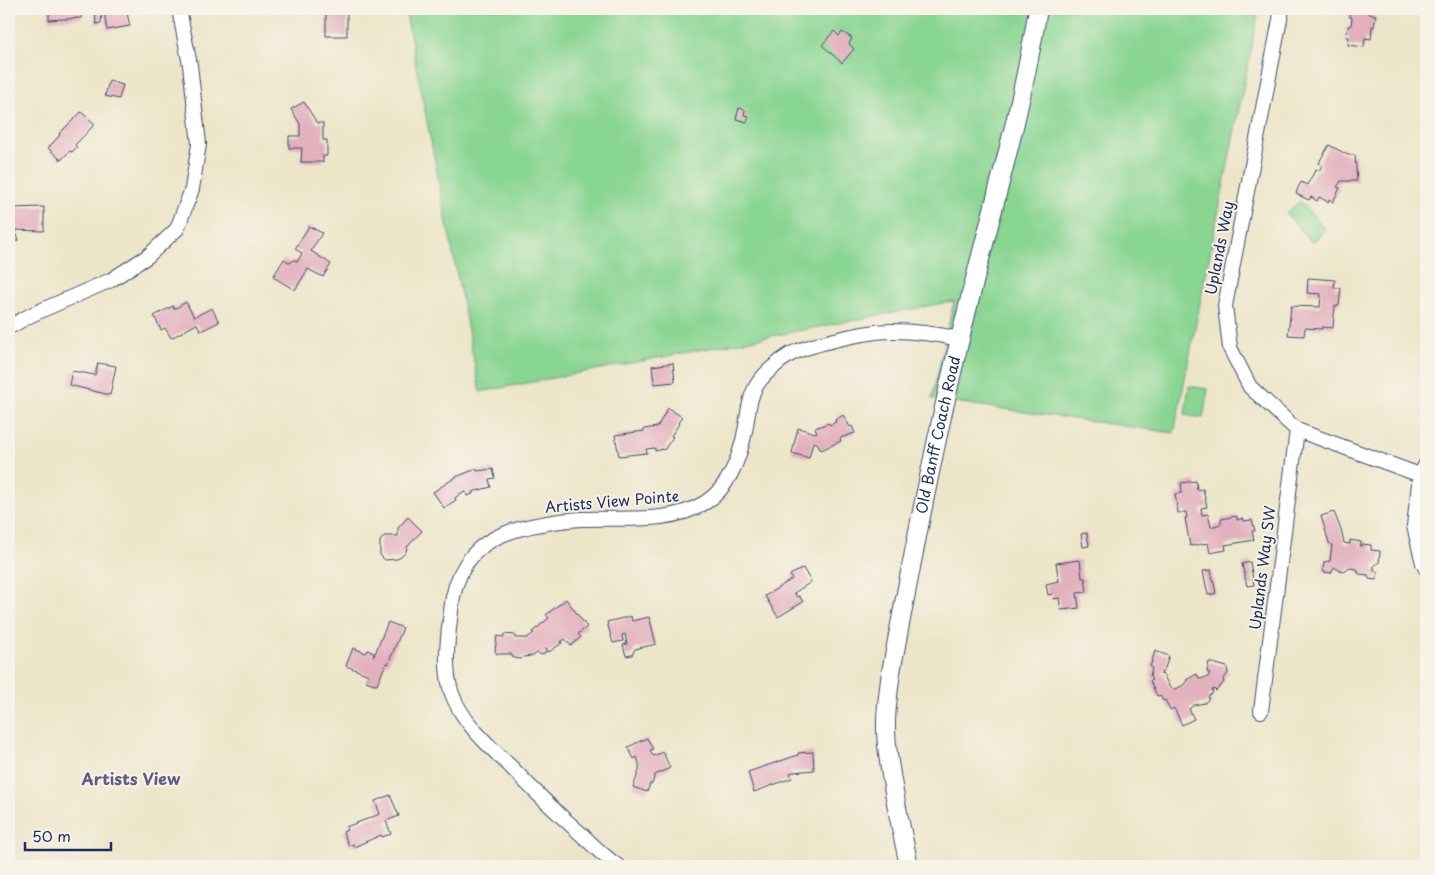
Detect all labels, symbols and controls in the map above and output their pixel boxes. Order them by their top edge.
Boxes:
street label: Uplands Way [1198,199,1239,297]
street label: Old Banff Coach Road [909,353,966,516]
street label: Artists View Pointe [544,483,680,518]
street label: Uplands Way SW [1243,504,1281,631]
district label: Artists View [81,766,181,790]
scale bar [25,820,111,852]
text: 50 m [32,824,71,847]

